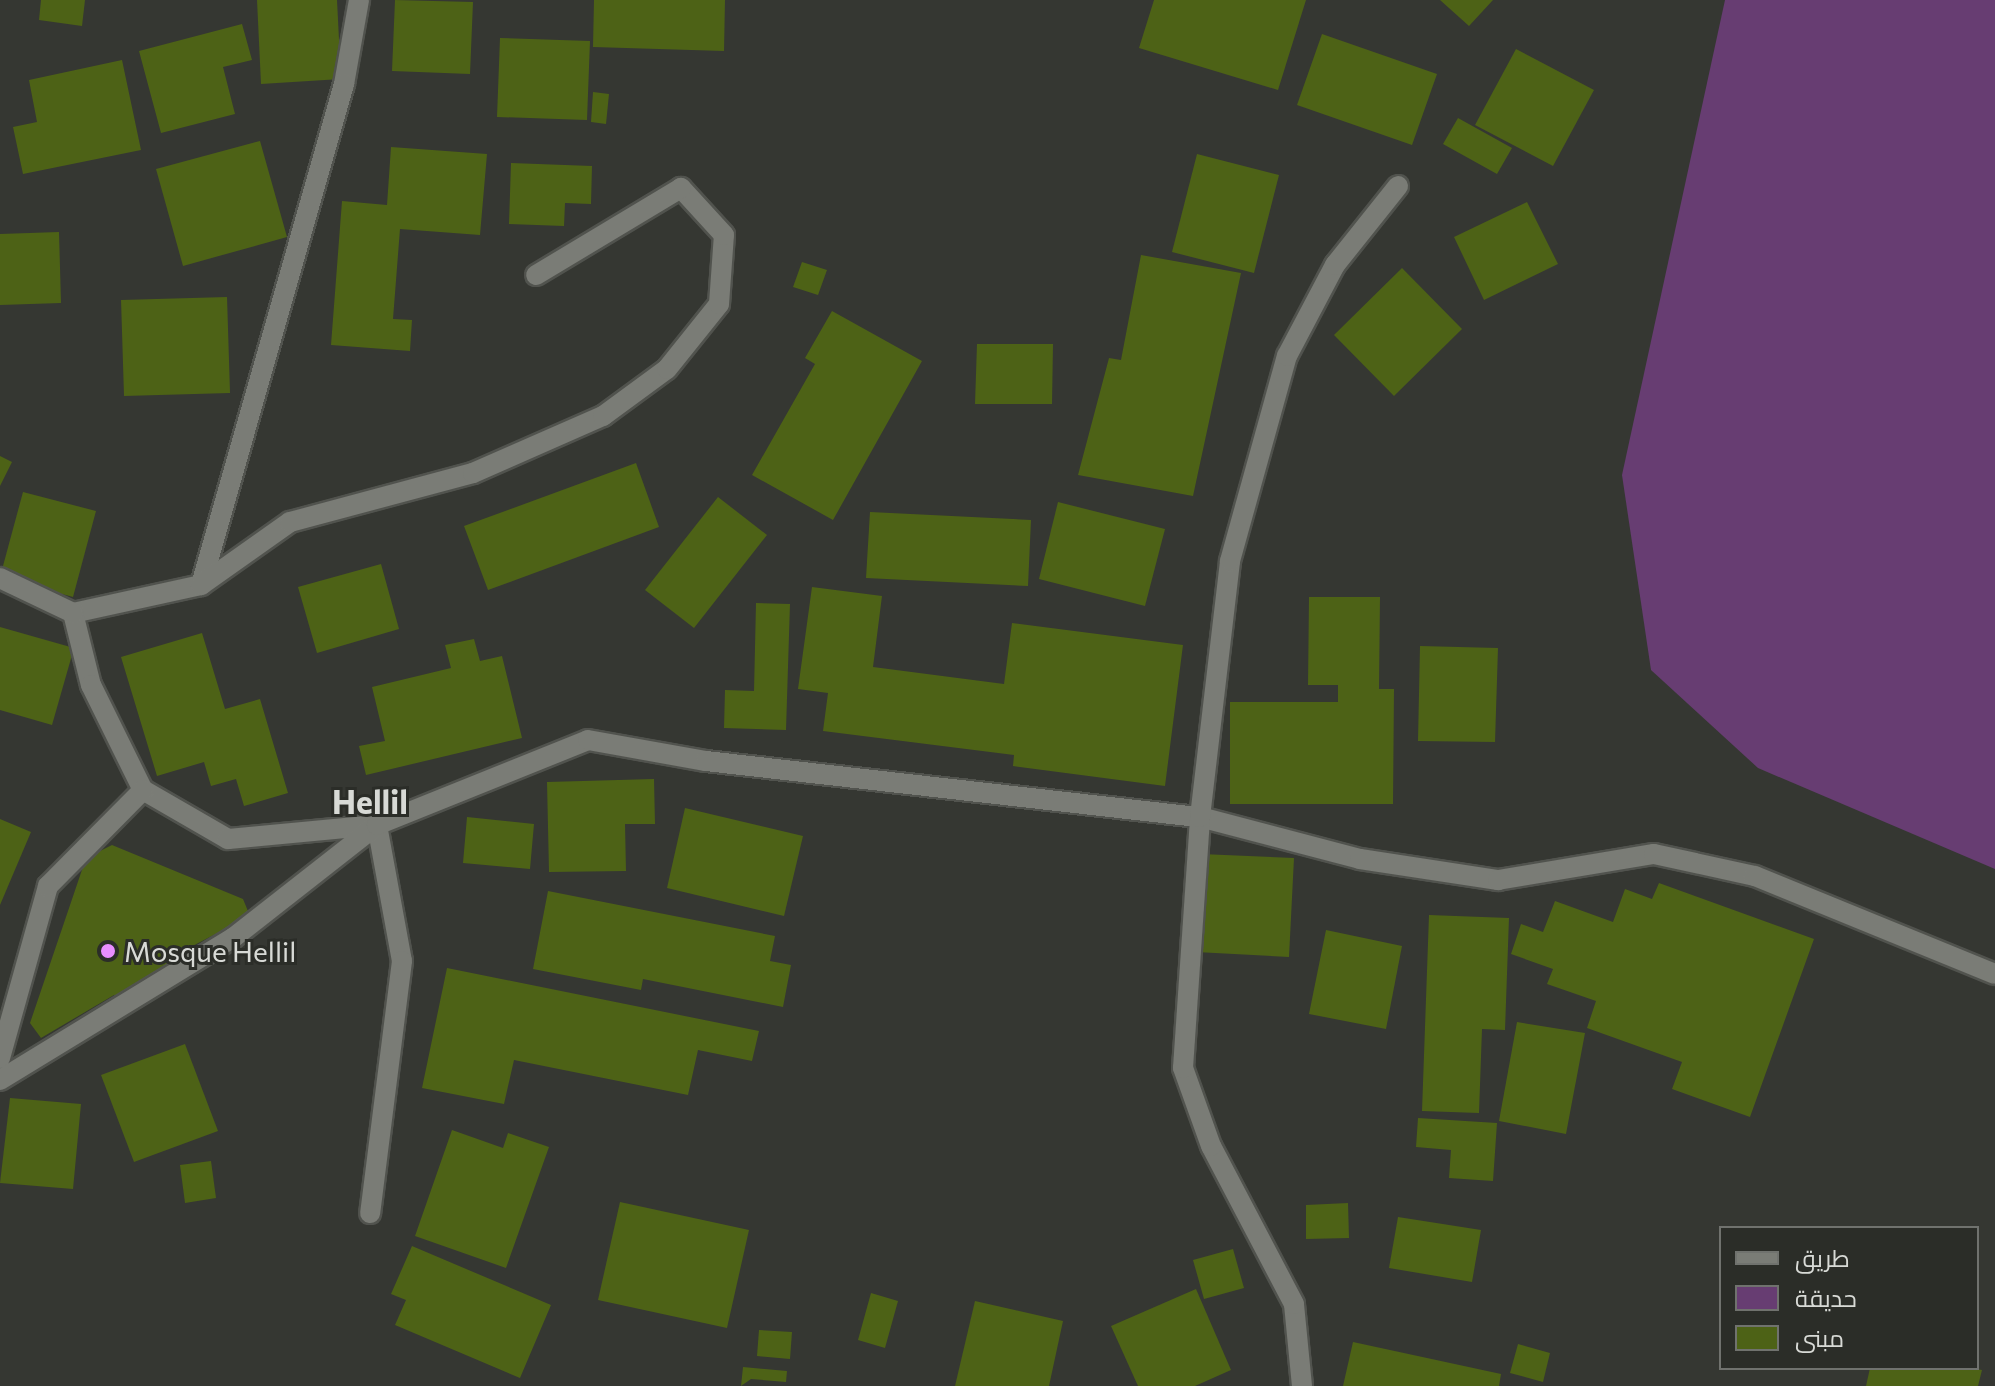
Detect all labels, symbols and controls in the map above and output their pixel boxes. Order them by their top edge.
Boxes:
district label: Hellil [332,782,408,820]
place label: Mosque Hellil [124,934,296,968]
marker: Mosque Hellil [99,942,117,960]
legend [1719,1226,1979,1370]
text: طريق [1795,1243,1850,1272]
text: حديقة [1795,1283,1857,1312]
text: مبنى [1795,1323,1844,1352]

